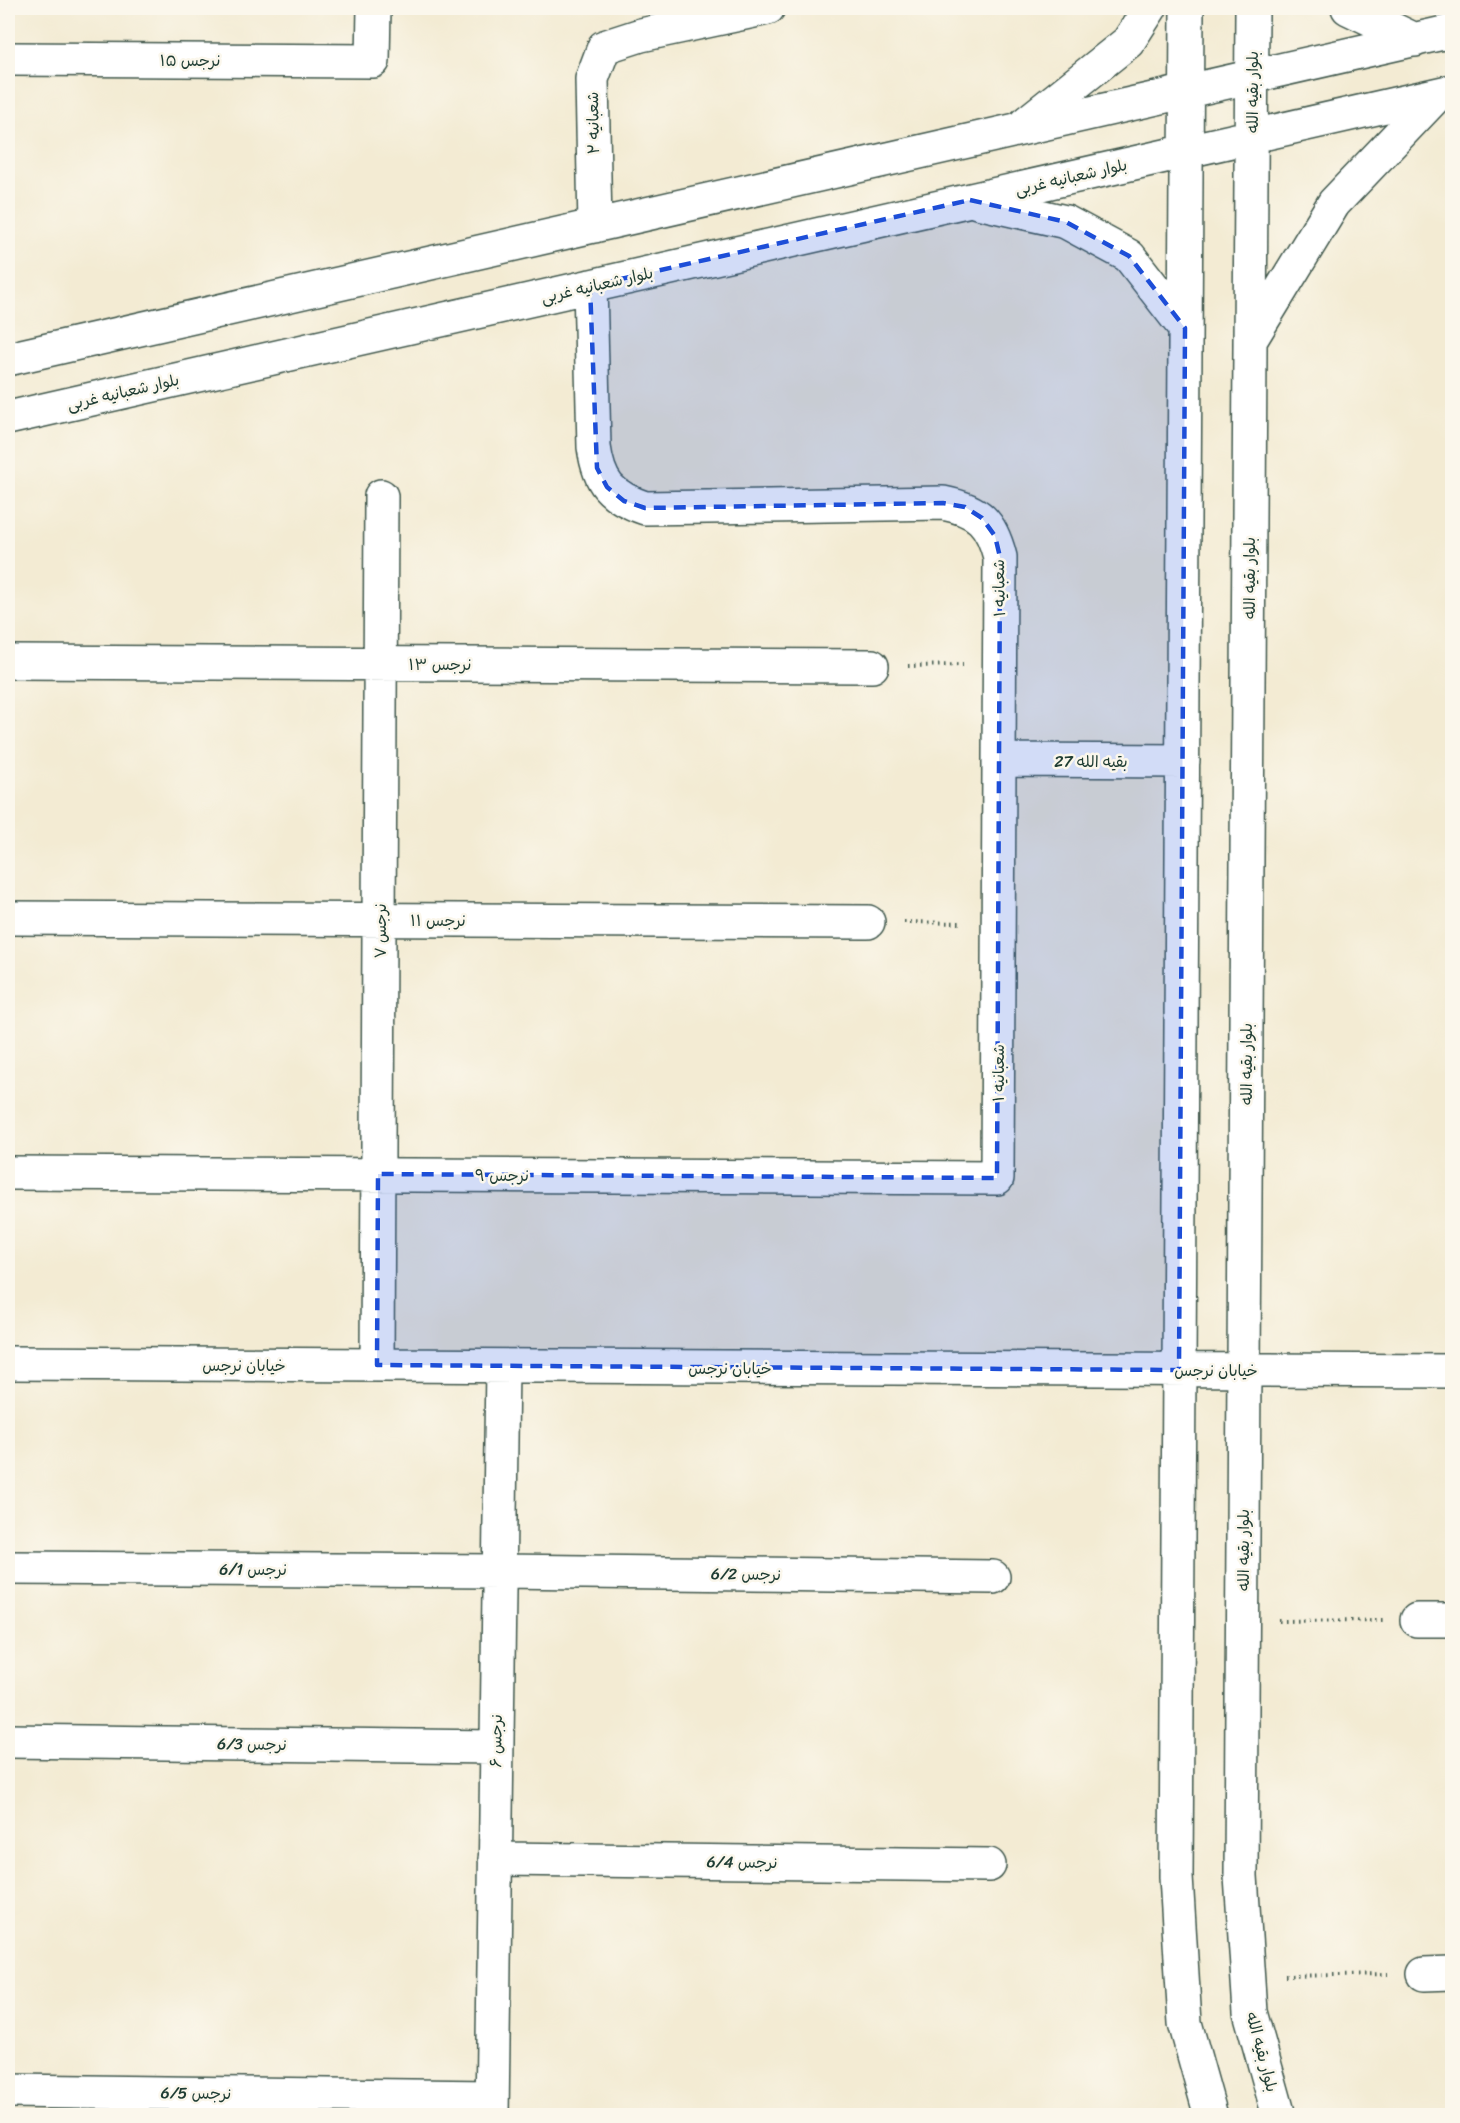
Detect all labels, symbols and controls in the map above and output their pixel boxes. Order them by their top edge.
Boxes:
street label: نرجس ۱۵ [160,46,220,75]
street label: بلوار بقیه الله [1238,51,1267,133]
street label: شعبانیه ۲ [578,91,608,155]
street label: بلوار شعبانیه غربی [1012,150,1130,204]
street label: بلوار شعبانیه غربی [538,258,656,312]
street label: بلوار شعبانیه غربی [64,365,182,419]
street label: بلوار بقیه الله [1235,537,1264,619]
street label: شعبانیه ۱ [984,559,1014,617]
street label: نرجس ۱۳ [409,650,471,679]
street label: بقیه الله 27 [1054,747,1128,776]
street label: نرجس ۷ [366,903,395,959]
street label: نرجس ۱۱ [410,906,466,935]
street label: بلوار بقیه الله [1232,1023,1261,1105]
street label: شعبانیه ۱ [984,1044,1013,1102]
street label: نرجس ۹ [475,1161,529,1190]
street label: خیابان نرجس [202,1351,286,1380]
street label: خیابان نرجس [688,1354,772,1383]
street label: خیابان نرجس [1174,1356,1258,1385]
street label: بلوار بقیه الله [1229,1509,1258,1591]
street label: نرجس 6/1 [219,1555,287,1584]
street label: نرجس 6/2 [711,1559,781,1589]
street label: نرجس ۶ [481,1714,511,1768]
street label: نرجس 6/3 [217,1729,287,1759]
street label: نرجس 6/4 [706,1847,778,1877]
street label: بلوار بقیه الله [1237,2009,1287,2095]
street label: نرجس 6/5 [160,2078,232,2108]

